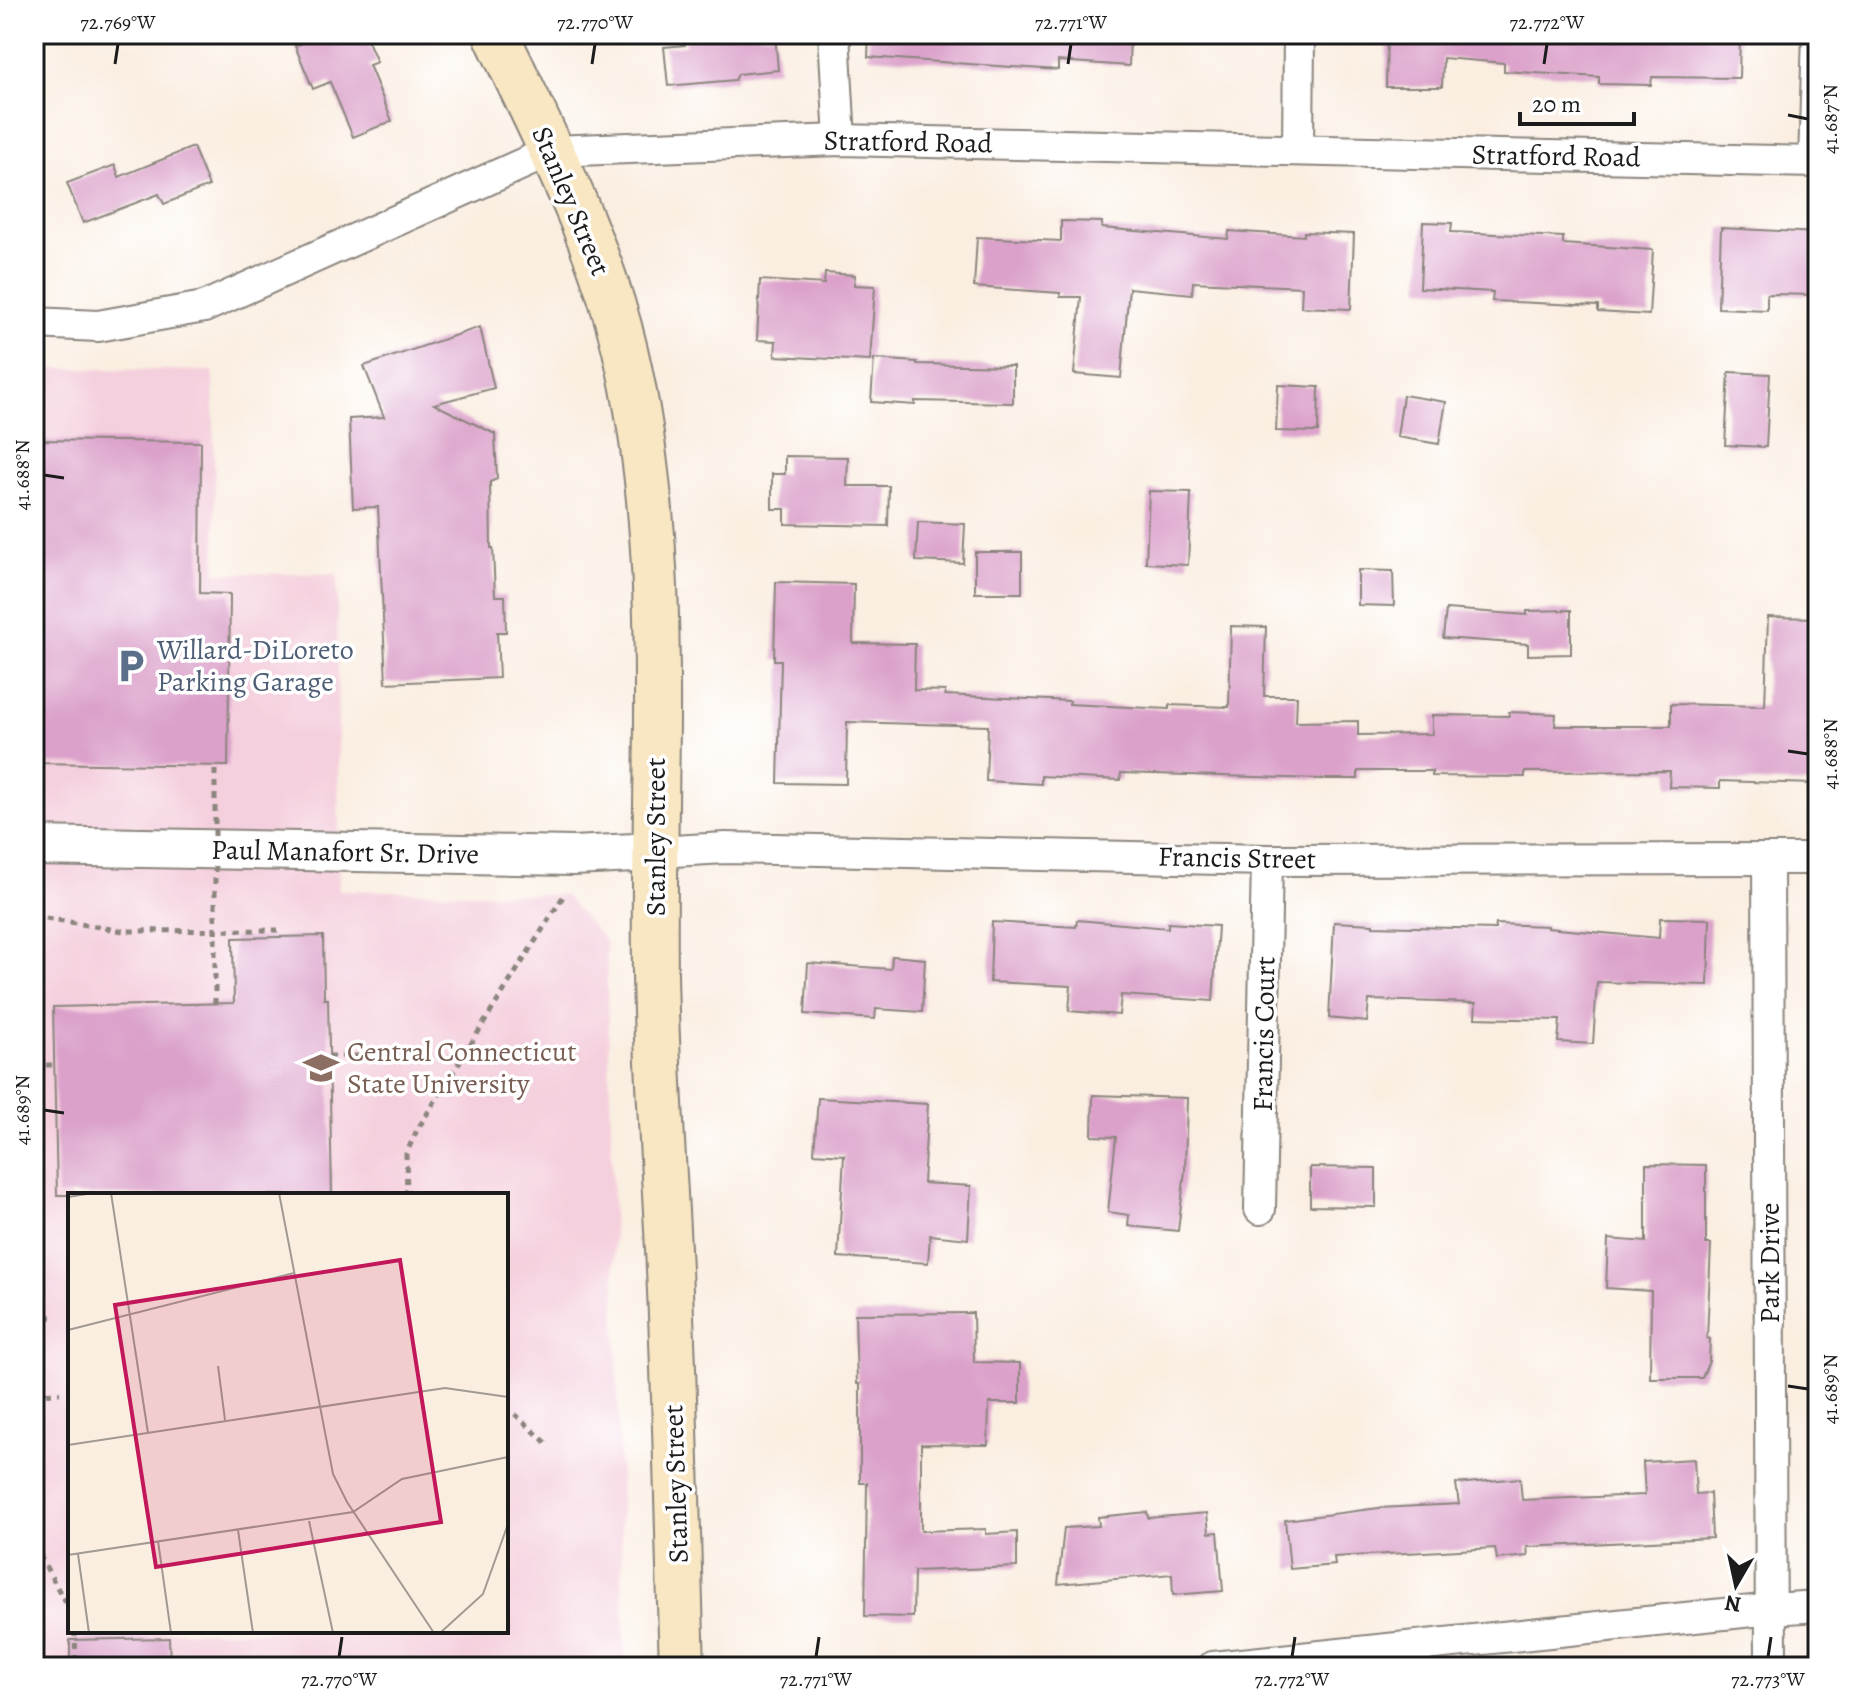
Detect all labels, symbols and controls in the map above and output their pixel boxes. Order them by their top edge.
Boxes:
text: 72.769°W [80,9,156,36]
text: 72.770°W [557,9,633,36]
text: 72.771°W [1035,9,1108,36]
text: 72.772°W [1510,9,1585,36]
scale bar [1520,76,1634,126]
text: 41.687°N [1817,84,1844,154]
text: 20 m [1532,88,1581,120]
street label: Stanley Street [522,121,620,281]
street label: Stratford Road [823,122,994,162]
street label: Stratford Road [1471,136,1642,176]
text: 41.688°N [9,439,36,511]
place label: Willard-DiLoreto Parking Garage [156,631,354,701]
parking icon: Willard-DiLoreto Parking Garage [112,647,150,685]
text: 41.688°N [1817,718,1844,790]
street label: Stanley Street [637,758,675,916]
street label: Paul Manafort Sr. Drive [211,831,479,873]
street label: Francis Street [1158,838,1316,878]
street label: Francis Court [1244,956,1284,1112]
place label: Central Connecticut State University [347,1033,576,1103]
school or university icon: Central Connecticut State University [302,1049,340,1087]
text: 41.689°N [9,1075,36,1145]
inset map [68,1193,508,1633]
street label: Park Drive [1751,1203,1789,1323]
text: 41.689°N [1817,1354,1844,1424]
street label: Stanley Street [654,1404,698,1564]
north arrow [1696,1545,1776,1625]
text: N [1723,1588,1743,1620]
text: 72.770°W [301,1666,377,1693]
text: 72.771°W [780,1666,853,1693]
text: 72.772°W [1255,1666,1330,1693]
text: 72.773°W [1731,1666,1805,1693]

